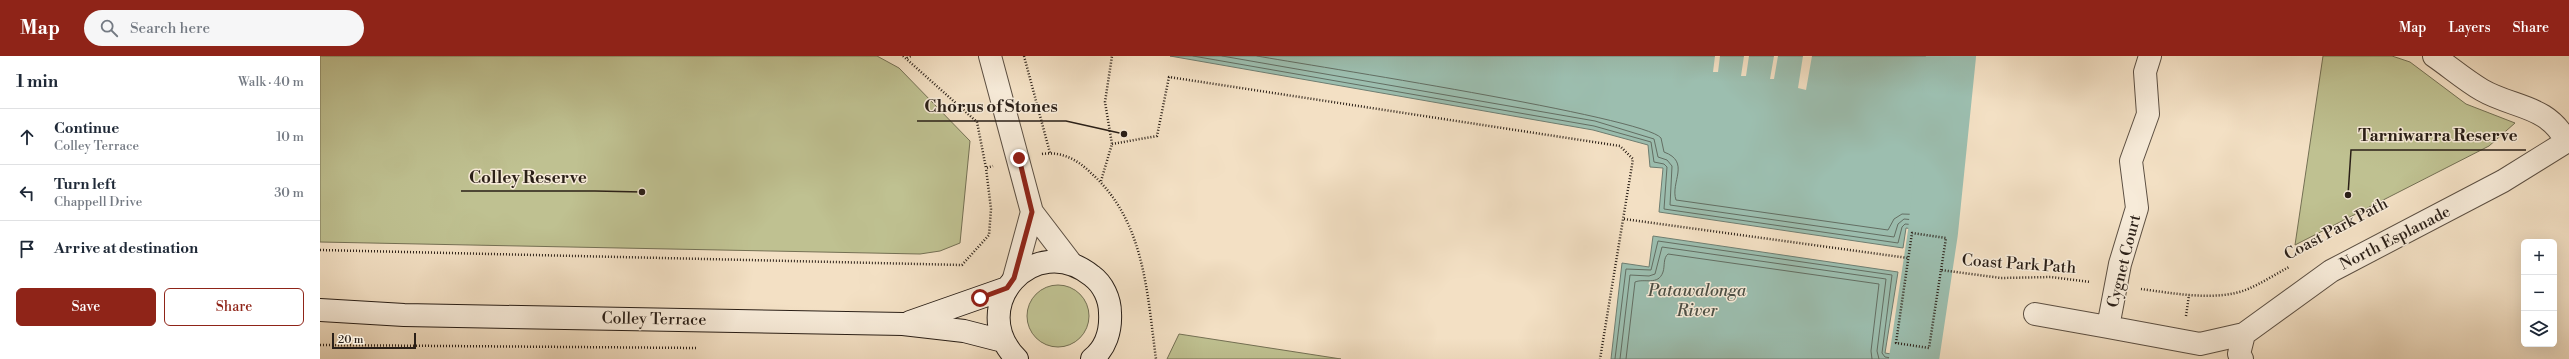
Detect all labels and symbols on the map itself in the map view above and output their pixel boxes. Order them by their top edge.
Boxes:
callout: Chorus of Stones [917,92,1066,121]
text: Chorus of Stones [924,96,1058,118]
callout: Tarniwarra Reserve [2351,121,2526,150]
text: Tarniwarra Reserve [2358,125,2518,147]
route end [1010,149,1028,167]
callout: Colley Reserve [461,162,595,191]
text: Colley Reserve [469,167,587,189]
street label: Coast Park Path [2281,193,2392,265]
street label: North Esplanade [2336,201,2454,275]
street label: Cygnet Court [2103,212,2145,310]
street label: Coast Park Path [1961,250,2077,278]
water label: Patawalonga River [1647,280,1747,322]
route start [971,289,989,307]
street label: Colley Terrace [601,308,707,330]
scale bar [332,331,416,350]

